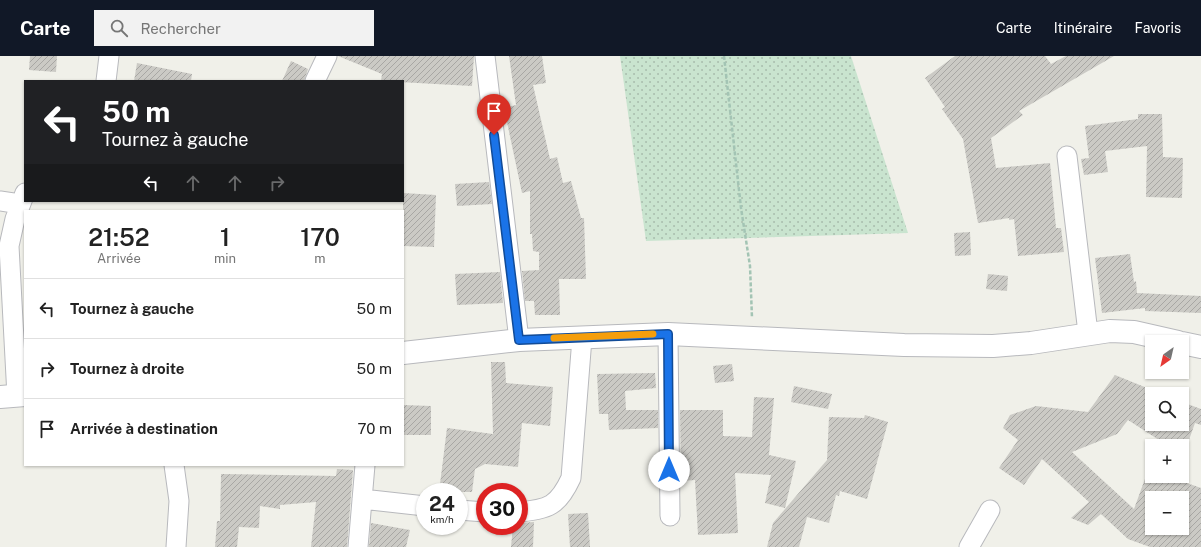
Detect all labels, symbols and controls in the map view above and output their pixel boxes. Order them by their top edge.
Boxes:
search box [94,10,374,46]
text: Carte [20,17,70,39]
icon: search [108,17,130,39]
text: Rechercher [140,20,221,37]
text: Carte [996,20,1032,36]
text: Itinéraire [1054,20,1112,36]
text: Favoris [1134,20,1181,36]
pin [477,94,511,135]
text: 50 m [102,95,170,128]
icon: left [36,96,88,148]
icon: arrive [483,100,505,122]
text: Tournez à gauche [102,129,249,150]
icon: left [140,172,162,194]
icon: ahead [182,172,204,194]
icon: ahead [224,172,246,194]
icon: right [266,172,288,194]
text: 21:52 [88,223,150,251]
text: 1 [220,223,230,251]
text: 170 [300,223,340,251]
text: Arrivée [97,251,141,266]
text: min [214,251,236,266]
text: m [314,251,326,266]
icon: left [36,298,58,320]
text: Tournez à gauche [70,300,194,317]
text: 50 m [357,300,392,317]
north arrow [1145,335,1189,379]
map controls [1145,335,1189,535]
icon: right [36,358,58,380]
text: Tournez à droite [70,360,184,377]
text: 50 m [357,360,392,377]
button: search [1145,387,1189,431]
icon: arrive [36,418,58,440]
text: Arrivée à destination [70,420,218,437]
text: 70 m [357,420,392,437]
button: + [1145,439,1189,483]
position arrow [648,449,690,491]
speed limit sign: 30 [476,483,528,535]
button: − [1145,491,1189,535]
text: 24 [429,492,455,516]
text: km/h [430,513,454,525]

